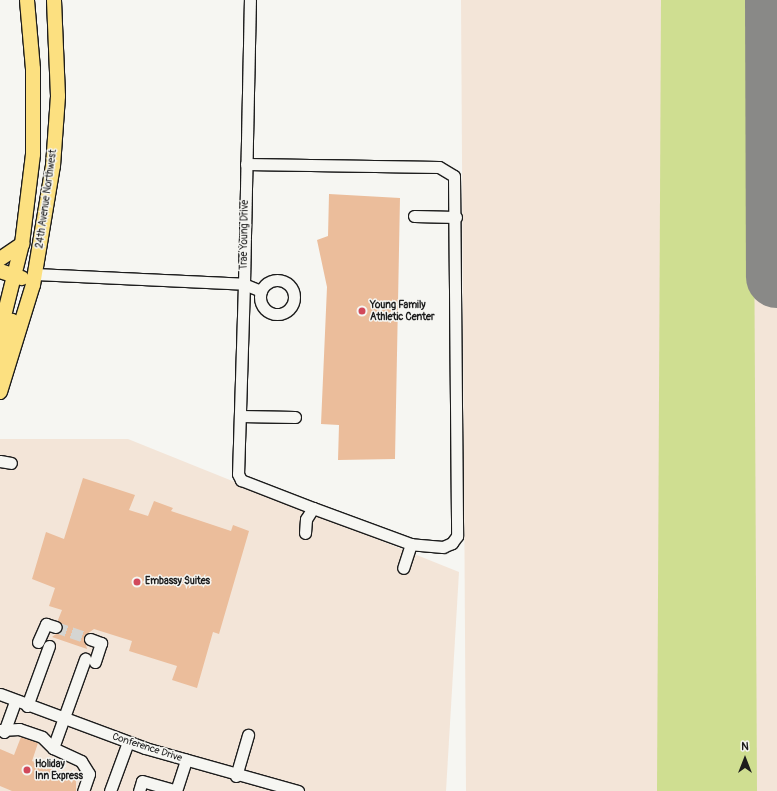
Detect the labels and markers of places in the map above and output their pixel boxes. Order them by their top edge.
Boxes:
place label: Young Family Athletic Center [370,299,435,322]
marker: Young Family Athletic Center [357,306,367,316]
place label: Embassy Suites [145,576,210,588]
marker: Embassy Suites [132,577,142,587]
place label: Holiday Inn Express [35,758,83,782]
marker: Holiday Inn Express [22,765,32,775]

